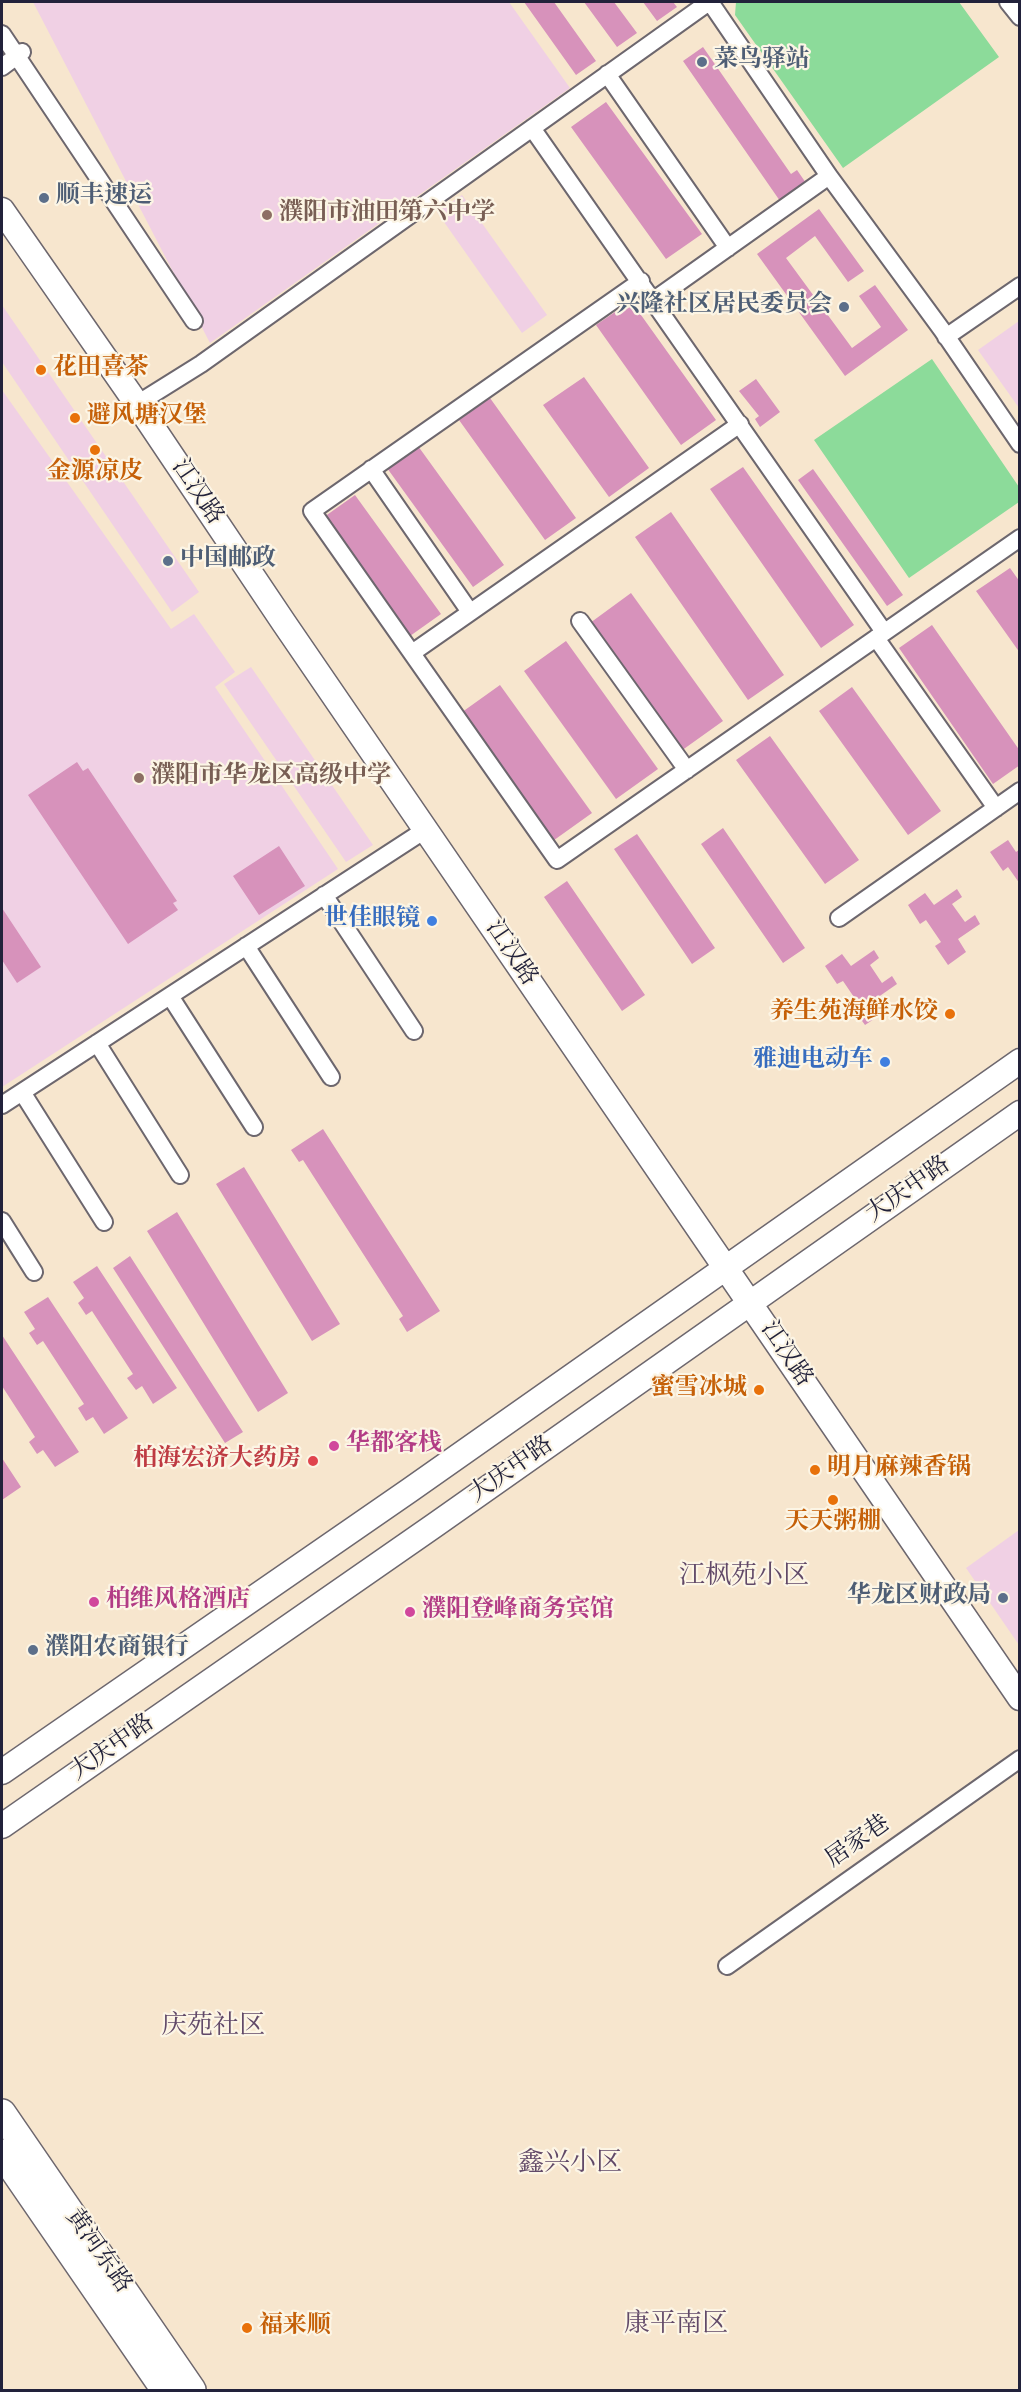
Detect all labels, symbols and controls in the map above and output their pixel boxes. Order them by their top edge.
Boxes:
place label: 菜鸟驿站 [714,48,810,76]
marker: 菜鸟驿站 [695,55,709,69]
place label: 顺丰速运 [56,184,152,212]
marker: 顺丰速运 [37,191,51,205]
place label: 濮阳市油田第六中学 [279,201,495,229]
marker: 濮阳市油田第六中学 [260,208,274,222]
place label: 兴隆社区居民委员会 [616,293,832,321]
marker: 兴隆社区居民委员会 [837,300,851,314]
place label: 花田喜茶 [53,356,149,384]
marker: 花田喜茶 [34,363,48,377]
place label: 避风塘汉堡 [87,404,207,432]
marker: 避风塘汉堡 [68,411,82,425]
marker: 金源凉皮 [88,443,102,457]
street label: 江汉路 [164,455,228,531]
place label: 金源凉皮 [47,460,143,488]
place label: 中国邮政 [180,547,276,575]
marker: 中国邮政 [161,554,175,568]
place label: 濮阳市华龙区高级中学 [151,764,391,792]
marker: 濮阳市华龙区高级中学 [132,771,146,785]
place label: 世佳眼镜 [324,907,420,935]
marker: 世佳眼镜 [425,914,439,928]
street label: 江汉路 [478,916,542,992]
place label: 养生苑海鲜水饺 [770,1000,938,1028]
marker: 养生苑海鲜水饺 [943,1007,957,1021]
place label: 雅迪电动车 [753,1048,873,1076]
marker: 雅迪电动车 [878,1055,892,1069]
street label: 大庆中路 [861,1152,957,1230]
street label: 江汉路 [753,1317,817,1393]
place label: 蜜雪冰城 [651,1376,747,1404]
marker: 蜜雪冰城 [752,1383,766,1397]
place label: 华都客栈 [346,1432,442,1460]
street label: 大庆中路 [464,1432,560,1510]
marker: 华都客栈 [327,1439,341,1453]
place label: 柏海宏济大药房 [133,1447,301,1475]
marker: 柏海宏济大药房 [306,1454,320,1468]
place label: 明月麻辣香锅 [827,1456,971,1484]
marker: 明月麻辣香锅 [808,1463,822,1477]
marker: 天天粥棚 [826,1493,840,1507]
place label: 天天粥棚 [785,1510,881,1538]
district label: 江枫苑小区 [679,1562,809,1594]
place label: 华龙区财政局 [847,1584,991,1612]
place label: 柏维风格酒店 [106,1588,250,1616]
marker: 华龙区财政局 [996,1591,1010,1605]
marker: 柏维风格酒店 [87,1595,101,1609]
place label: 濮阳登峰商务宾馆 [422,1598,614,1626]
marker: 濮阳登峰商务宾馆 [403,1605,417,1619]
place label: 濮阳农商银行 [45,1636,189,1664]
marker: 濮阳农商银行 [26,1643,40,1657]
street label: 大庆中路 [65,1710,161,1788]
street label: 居家巷 [821,1811,897,1875]
district label: 庆苑社区 [161,2012,265,2044]
district label: 鑫兴小区 [518,2149,622,2181]
street label: 黄河东路 [58,2204,136,2300]
district label: 康平南区 [624,2310,728,2342]
place label: 福来顺 [259,2314,331,2342]
marker: 福来顺 [240,2321,254,2335]

